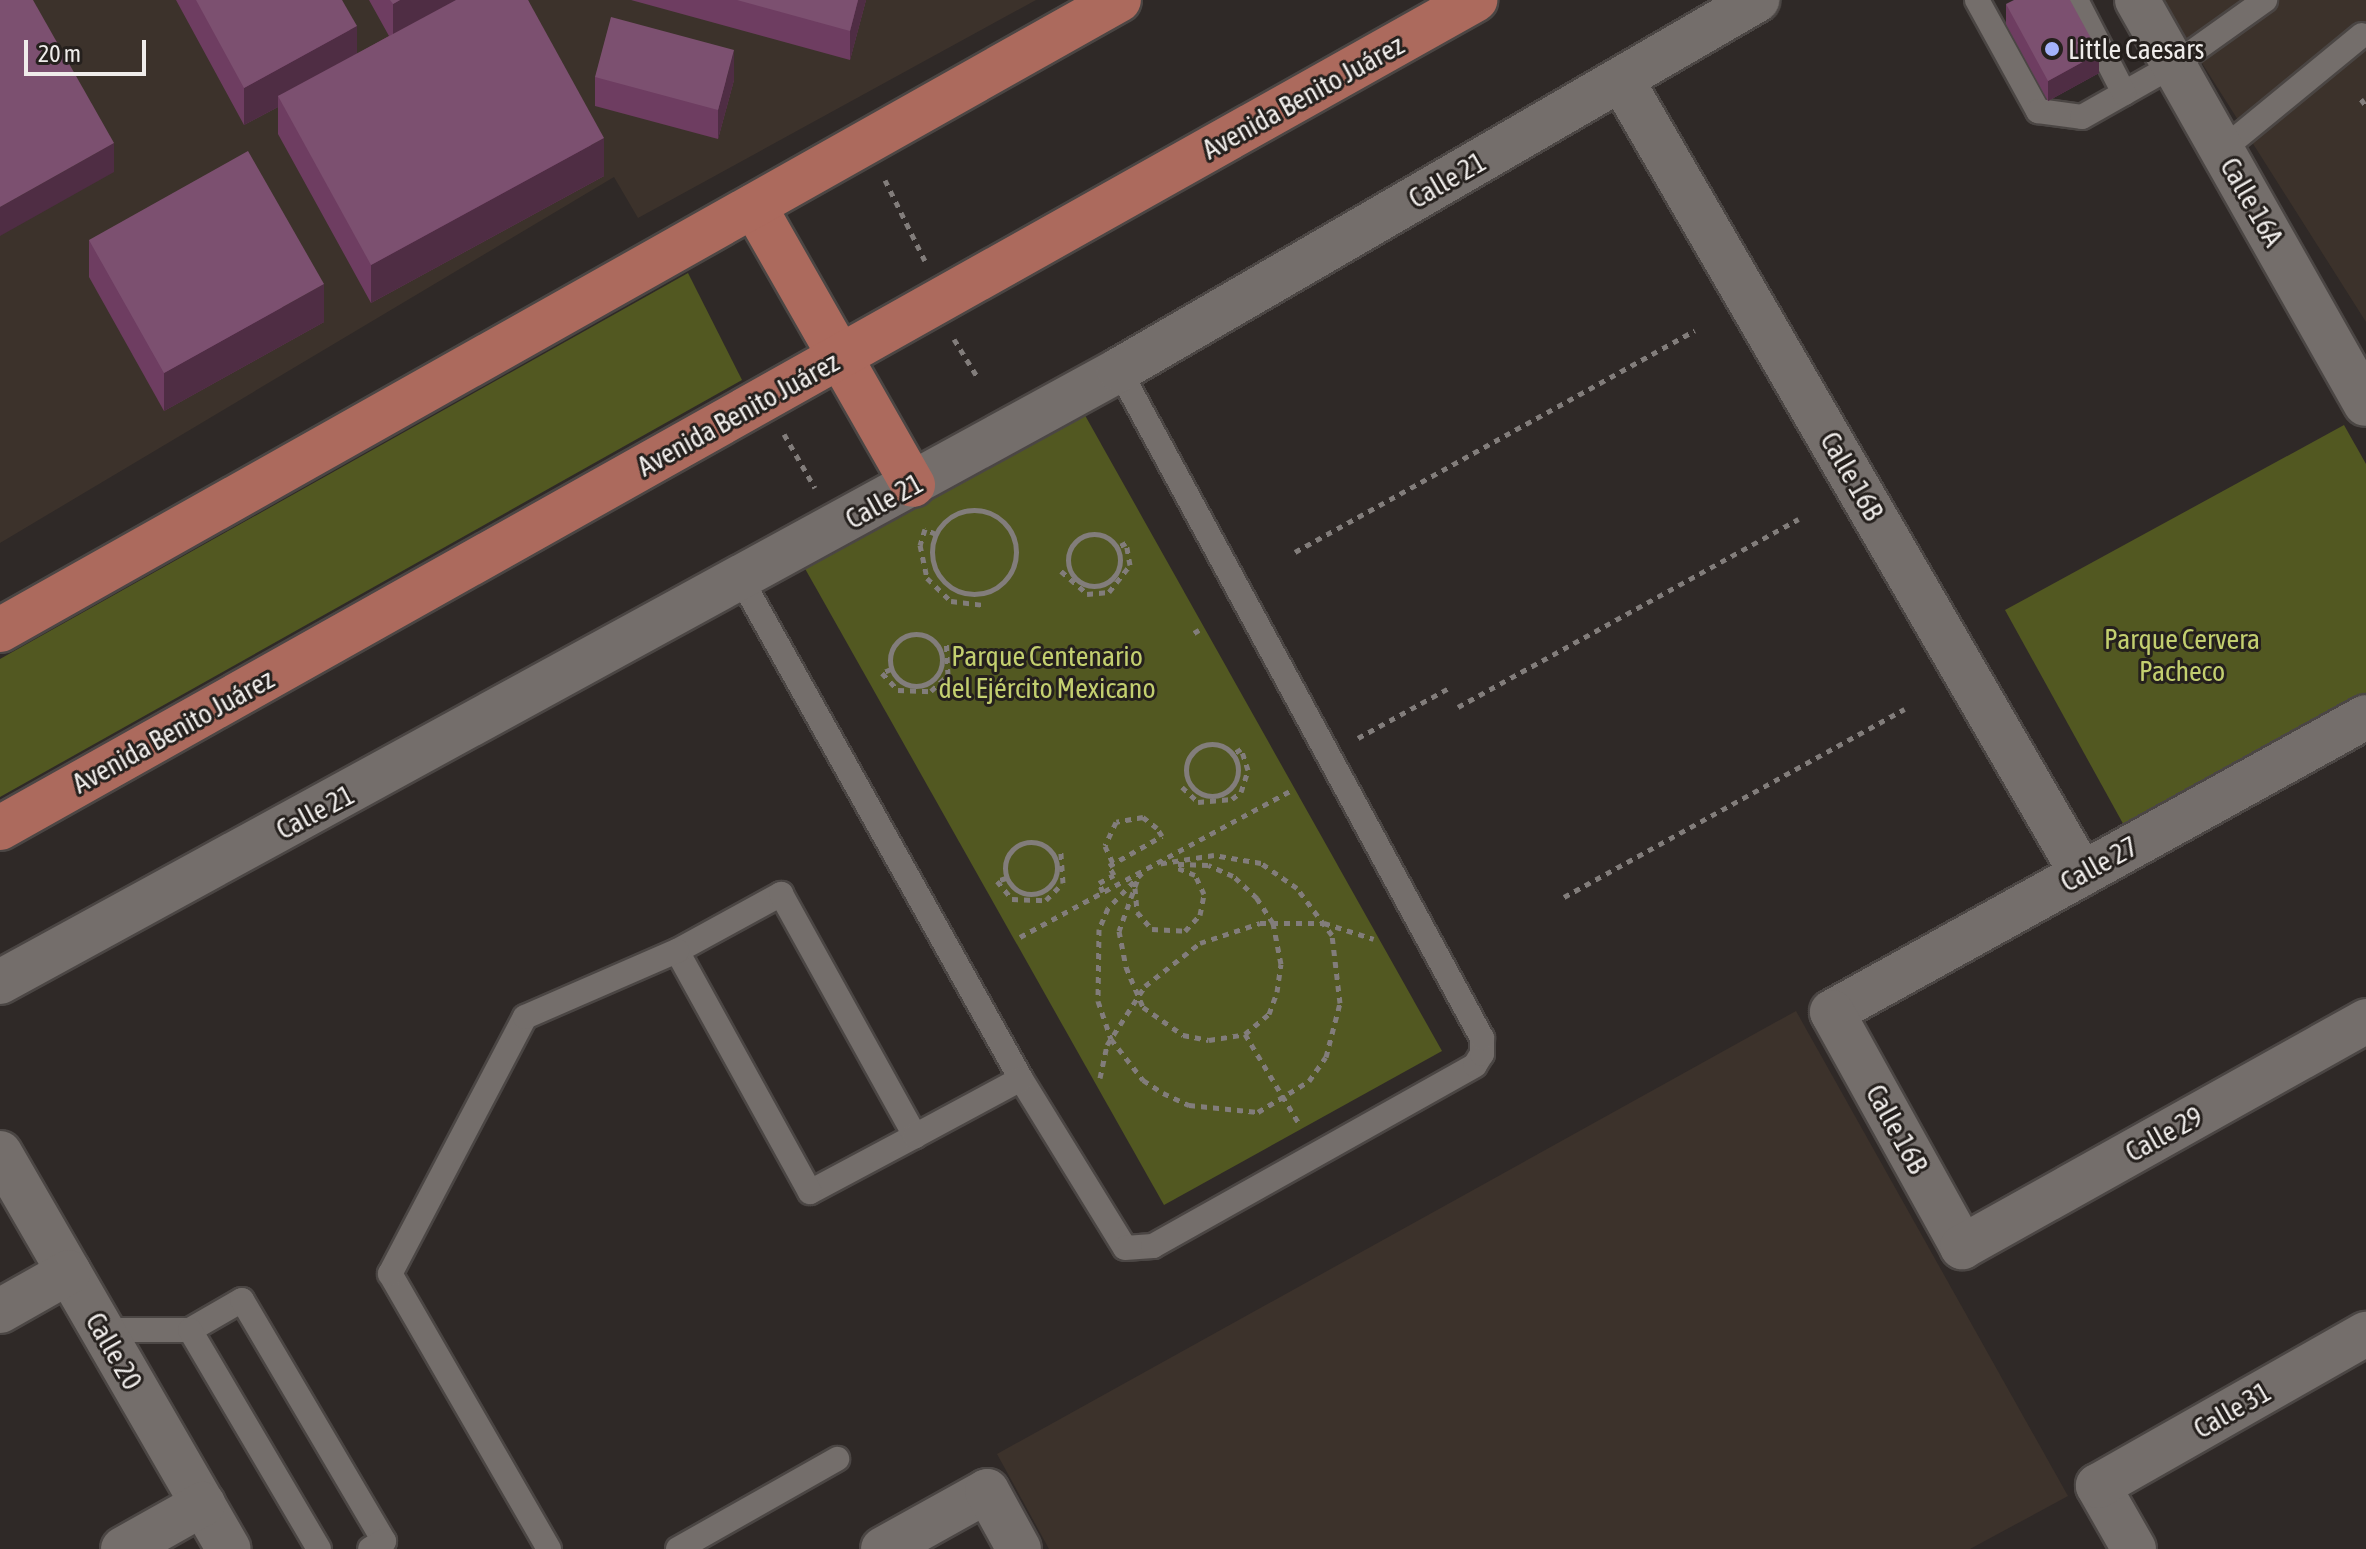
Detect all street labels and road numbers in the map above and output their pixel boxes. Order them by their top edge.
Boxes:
street label: Avenida Benito Juárez [1196,28,1410,166]
street label: Calle 21 [1403,145,1491,215]
street label: Calle 16A [2213,152,2291,252]
street label: Avenida Benito Juárez [631,345,845,483]
street label: Calle 16B [1813,426,1891,526]
street label: Calle 21 [840,466,928,536]
street label: Avenida Benito Juárez [66,662,280,800]
street label: Calle 21 [270,778,360,846]
street label: Calle 27 [2055,829,2143,899]
street label: Calle 16B [1859,1079,1935,1179]
street label: Calle 29 [2120,1099,2208,1169]
street label: Calle 20 [79,1307,149,1395]
street label: Calle 31 [2188,1375,2276,1445]

